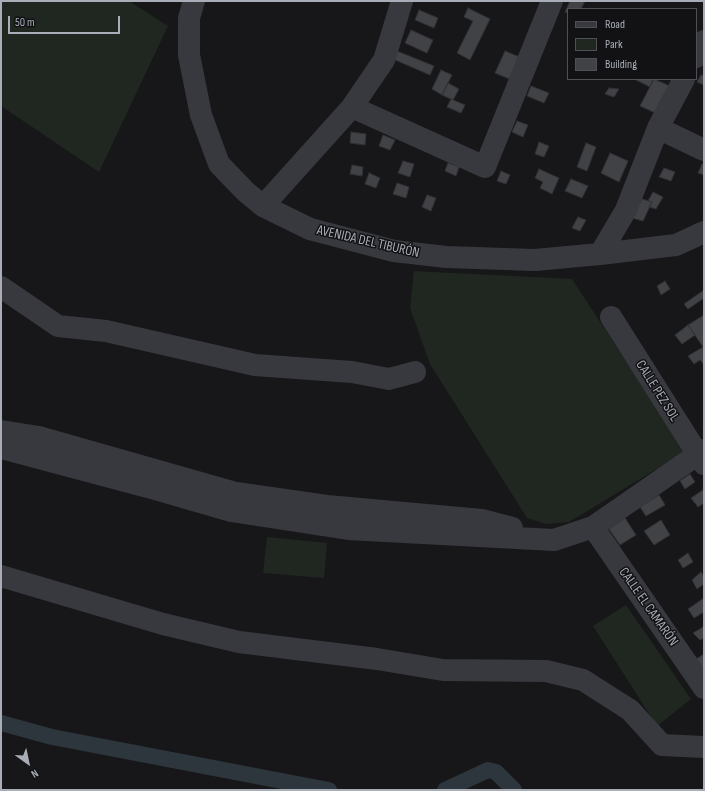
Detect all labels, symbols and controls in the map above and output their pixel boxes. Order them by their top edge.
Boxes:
scale bar [10,8,122,34]
legend [567,8,697,80]
text: 50 m [15,15,35,30]
text: Road [605,17,625,32]
text: Park [605,37,623,52]
text: Building [605,57,637,72]
street label: AVENIDA DEL TIBURÓN [315,222,421,262]
street label: CALLE PEZ SOL [632,357,682,425]
street label: CALLE EL CAMARÓN [615,565,681,649]
north arrow [8,743,48,783]
text: N [29,766,41,781]

